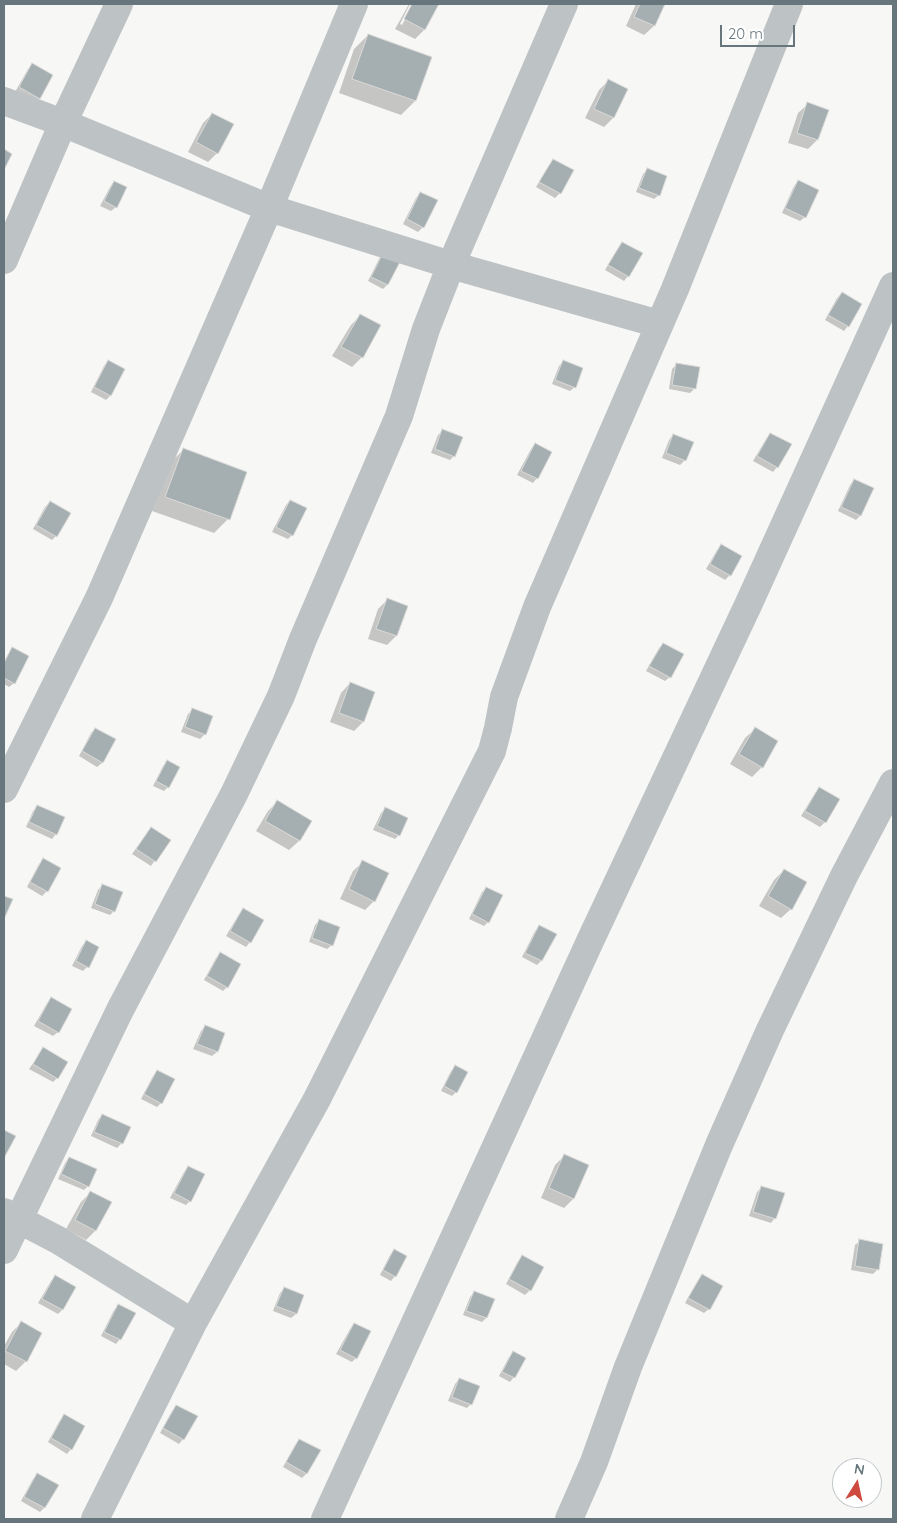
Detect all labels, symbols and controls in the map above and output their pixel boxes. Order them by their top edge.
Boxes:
scale bar [722,15,797,47]
text: 20 m [728,24,763,43]
north arrow [832,1458,882,1508]
text: N [853,1459,866,1479]

